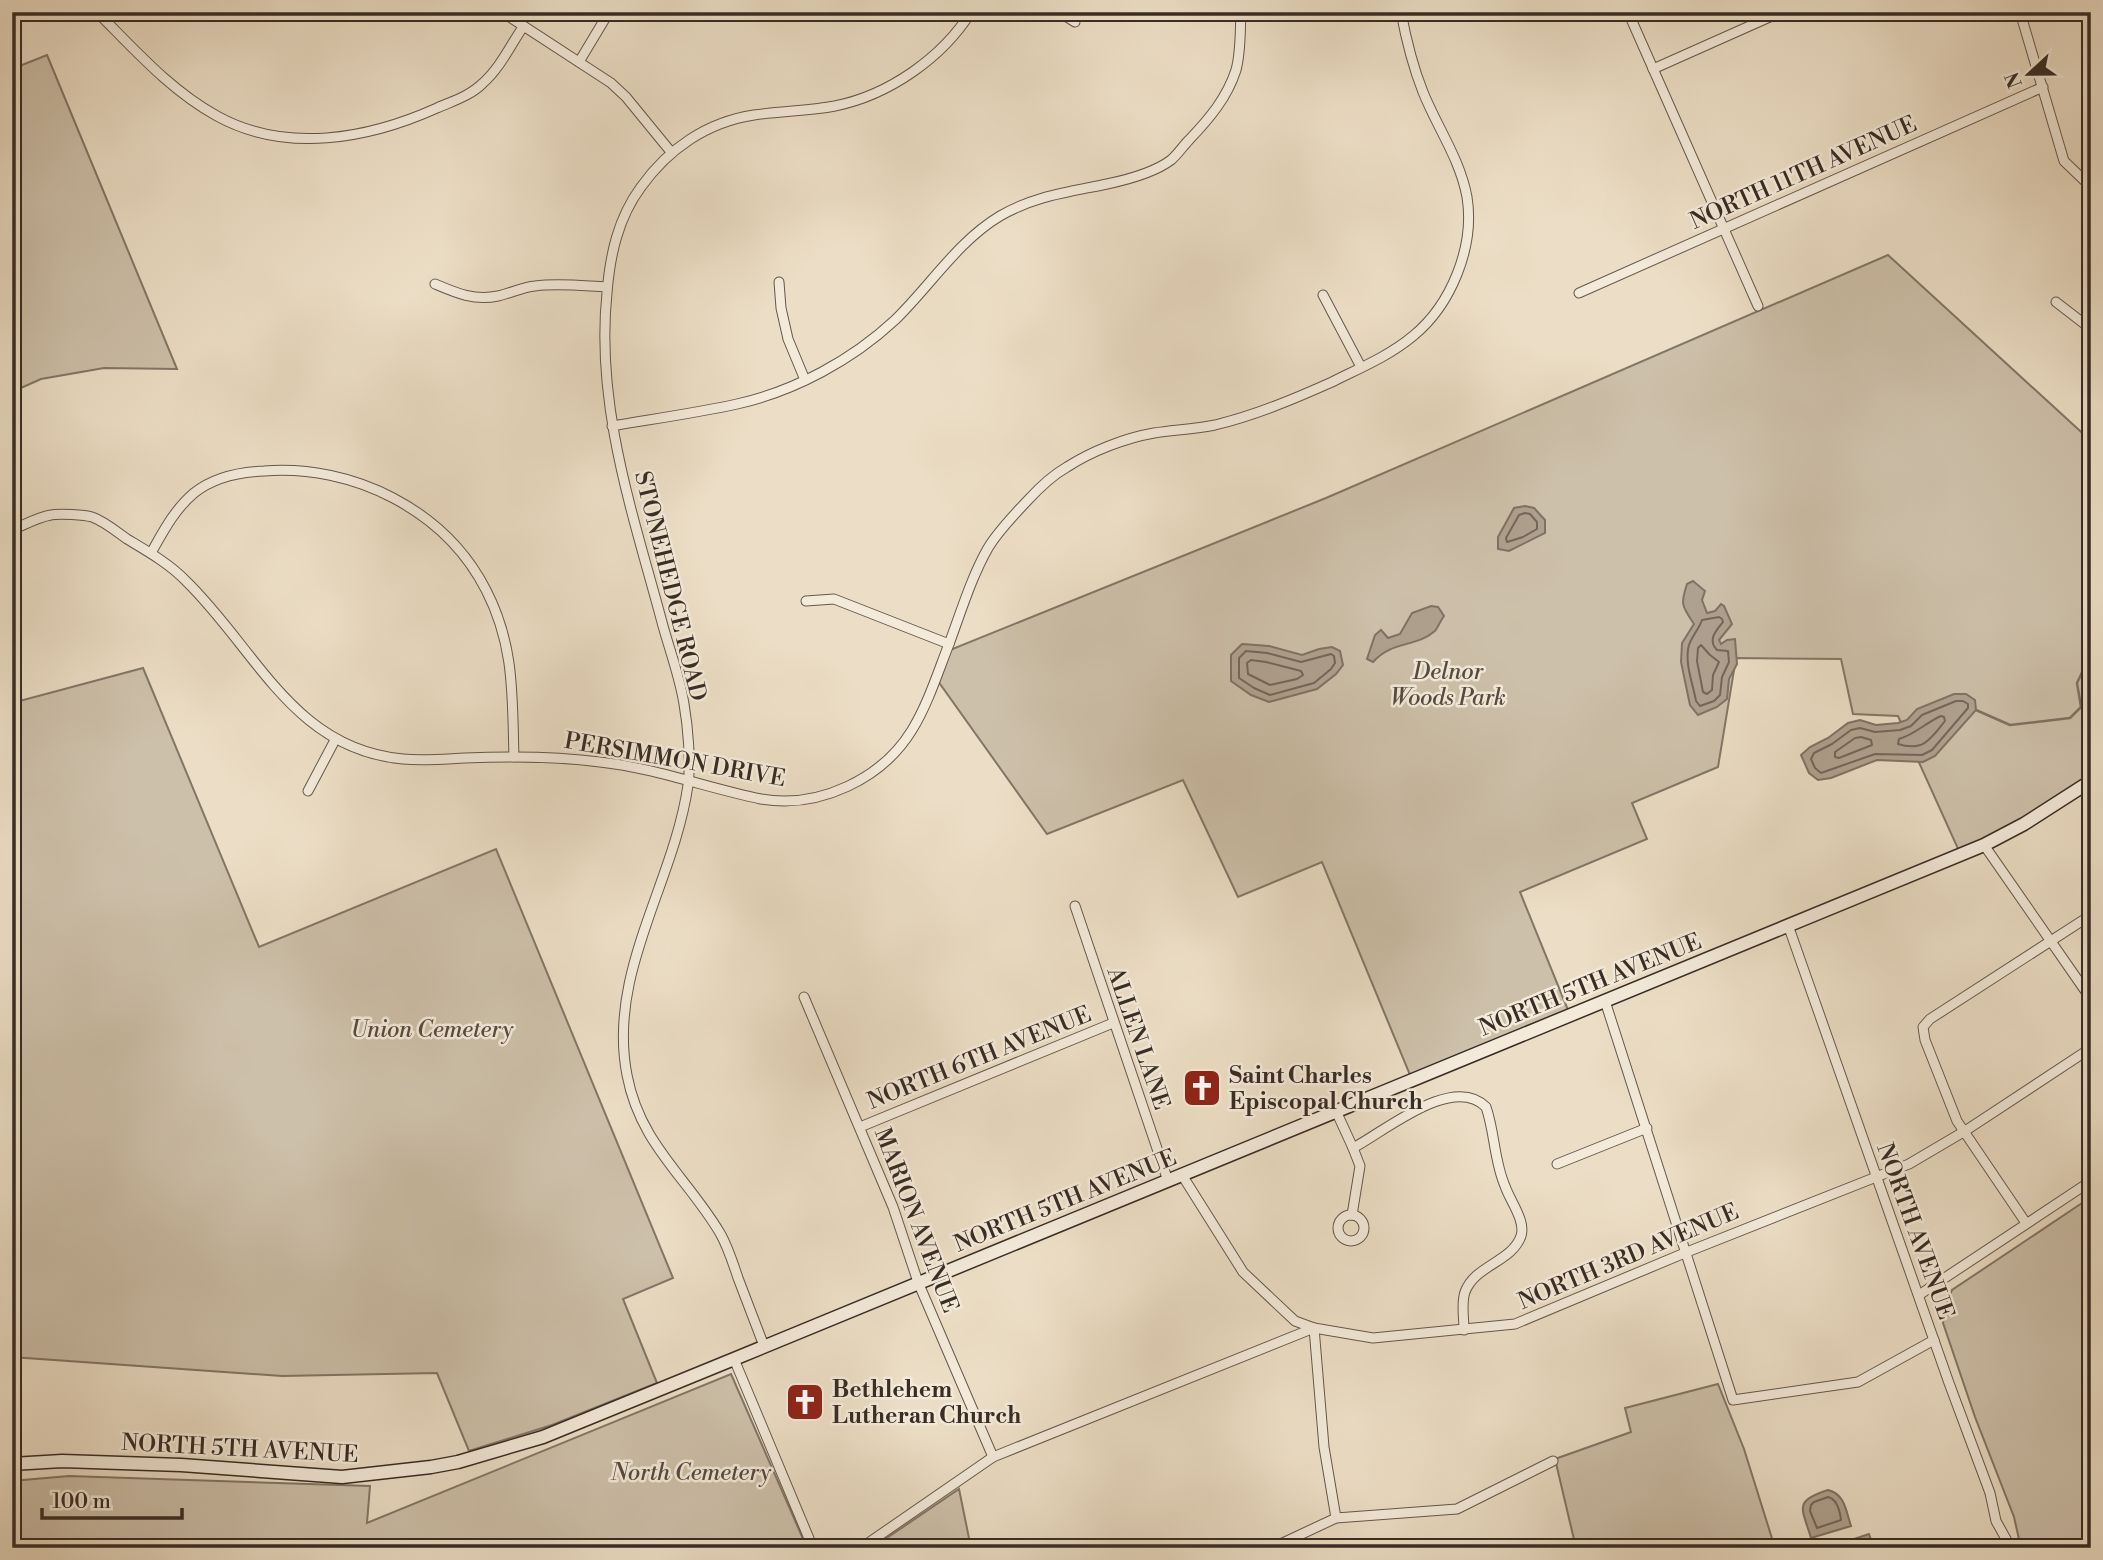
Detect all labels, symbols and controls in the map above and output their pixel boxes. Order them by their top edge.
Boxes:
north arrow [1994,38,2064,108]
text: N [2000,69,2028,91]
street label: NORTH 11TH AVENUE [1686,110,1921,236]
street label: STONEHEDGE ROAD [628,469,712,704]
park label: Delnor Woods Park [1390,658,1506,712]
street label: PERSIMMON DRIVE [562,727,788,793]
street label: NORTH 5TH AVENUE [1475,927,1706,1042]
street label: ALLEN LANE [1100,962,1176,1113]
street label: NORTH 6TH AVENUE [863,1000,1095,1116]
park label: Union Cemetery [351,1016,514,1044]
place label: Saint Charles Episcopal Church [1229,1062,1423,1116]
church icon: Saint Charles Episcopal Church [1181,1067,1223,1109]
street label: MARION AVENUE [868,1124,964,1317]
street label: NORTH AVENUE [1870,1139,1960,1323]
street label: NORTH 5TH AVENUE [950,1143,1181,1258]
street label: NORTH 3RD AVENUE [1514,1198,1743,1316]
place label: Bethlehem Lutheran Church [832,1376,1021,1430]
church icon: Bethlehem Lutheran Church [784,1381,826,1423]
street label: NORTH 5TH AVENUE [121,1429,359,1469]
park label: North Cemetery [610,1459,772,1487]
scale bar [42,1476,182,1520]
text: 100 m [52,1489,111,1515]

